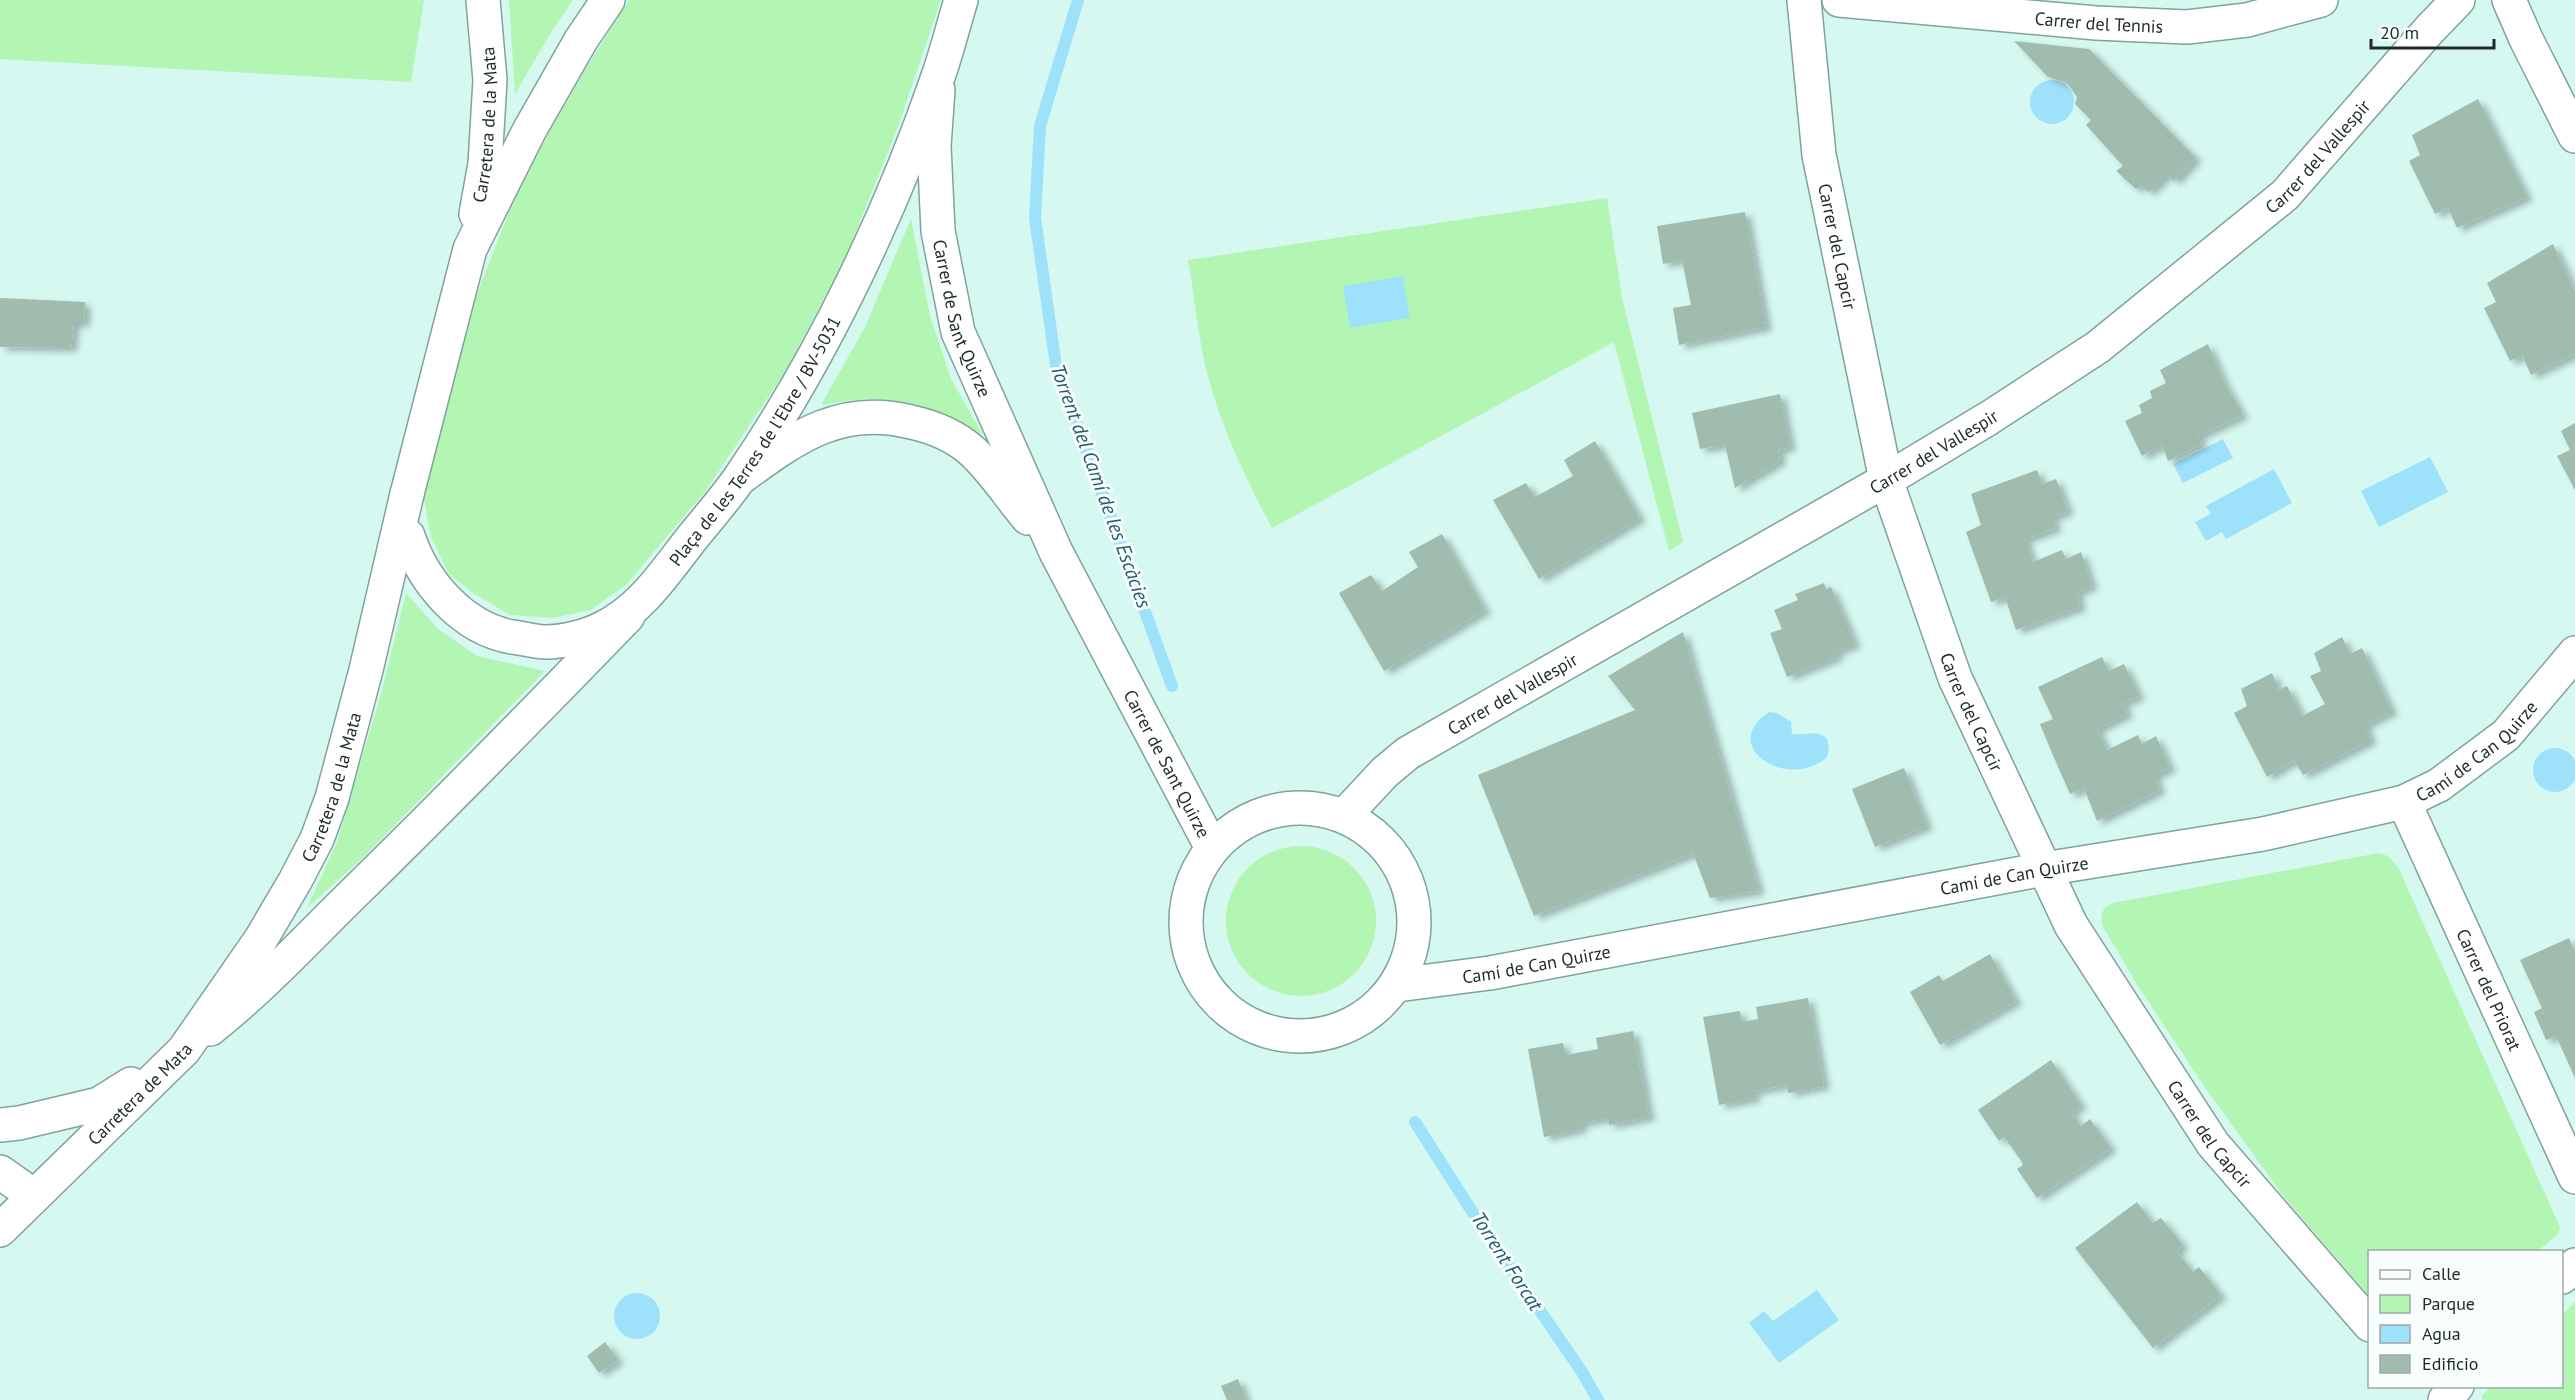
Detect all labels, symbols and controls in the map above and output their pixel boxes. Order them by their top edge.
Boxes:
street label: Carrer del Tennis [2034,6,2164,37]
scale bar [2371,12,2494,50]
text: 20 m [2380,21,2419,44]
street label: Carretera de la Mata [467,46,502,204]
street label: Carrer del Vallespir [2260,95,2375,218]
street label: Carrer del Capcir [1814,181,1862,311]
street label: Carrer de Sant Quirze [928,237,997,400]
street label: Plaça de les Terres de l'Ebre / BV-5031 [664,312,845,570]
water label: Torrent del Camí de les Escàcies [1045,360,1157,612]
street label: Carrer del Vallespir [1865,404,2002,499]
street label: Carrer del Vallespir [1443,647,1581,740]
street label: Carrer del Capcir [1936,649,2009,775]
street label: Carrer de Sant Quirze [1119,685,1216,841]
street label: Camí de Can Quirze [2412,696,2542,806]
street label: Carretera de la Mata [296,710,366,866]
street label: Camí de Can Quirze [1938,851,2090,900]
street label: Carrer del Priorat [2452,925,2527,1054]
street label: Camí de Can Quirze [1461,939,1612,988]
street label: Carretera de Mata [82,1038,197,1150]
street label: Carrer del Capcir [2163,1076,2257,1192]
water label: Torrent Forcat [1465,1207,1550,1317]
legend [2368,1250,2563,1388]
text: Calle [2422,1262,2461,1285]
text: Parque [2422,1292,2475,1315]
text: Agua [2422,1322,2461,1345]
text: Edificio [2422,1352,2478,1375]

